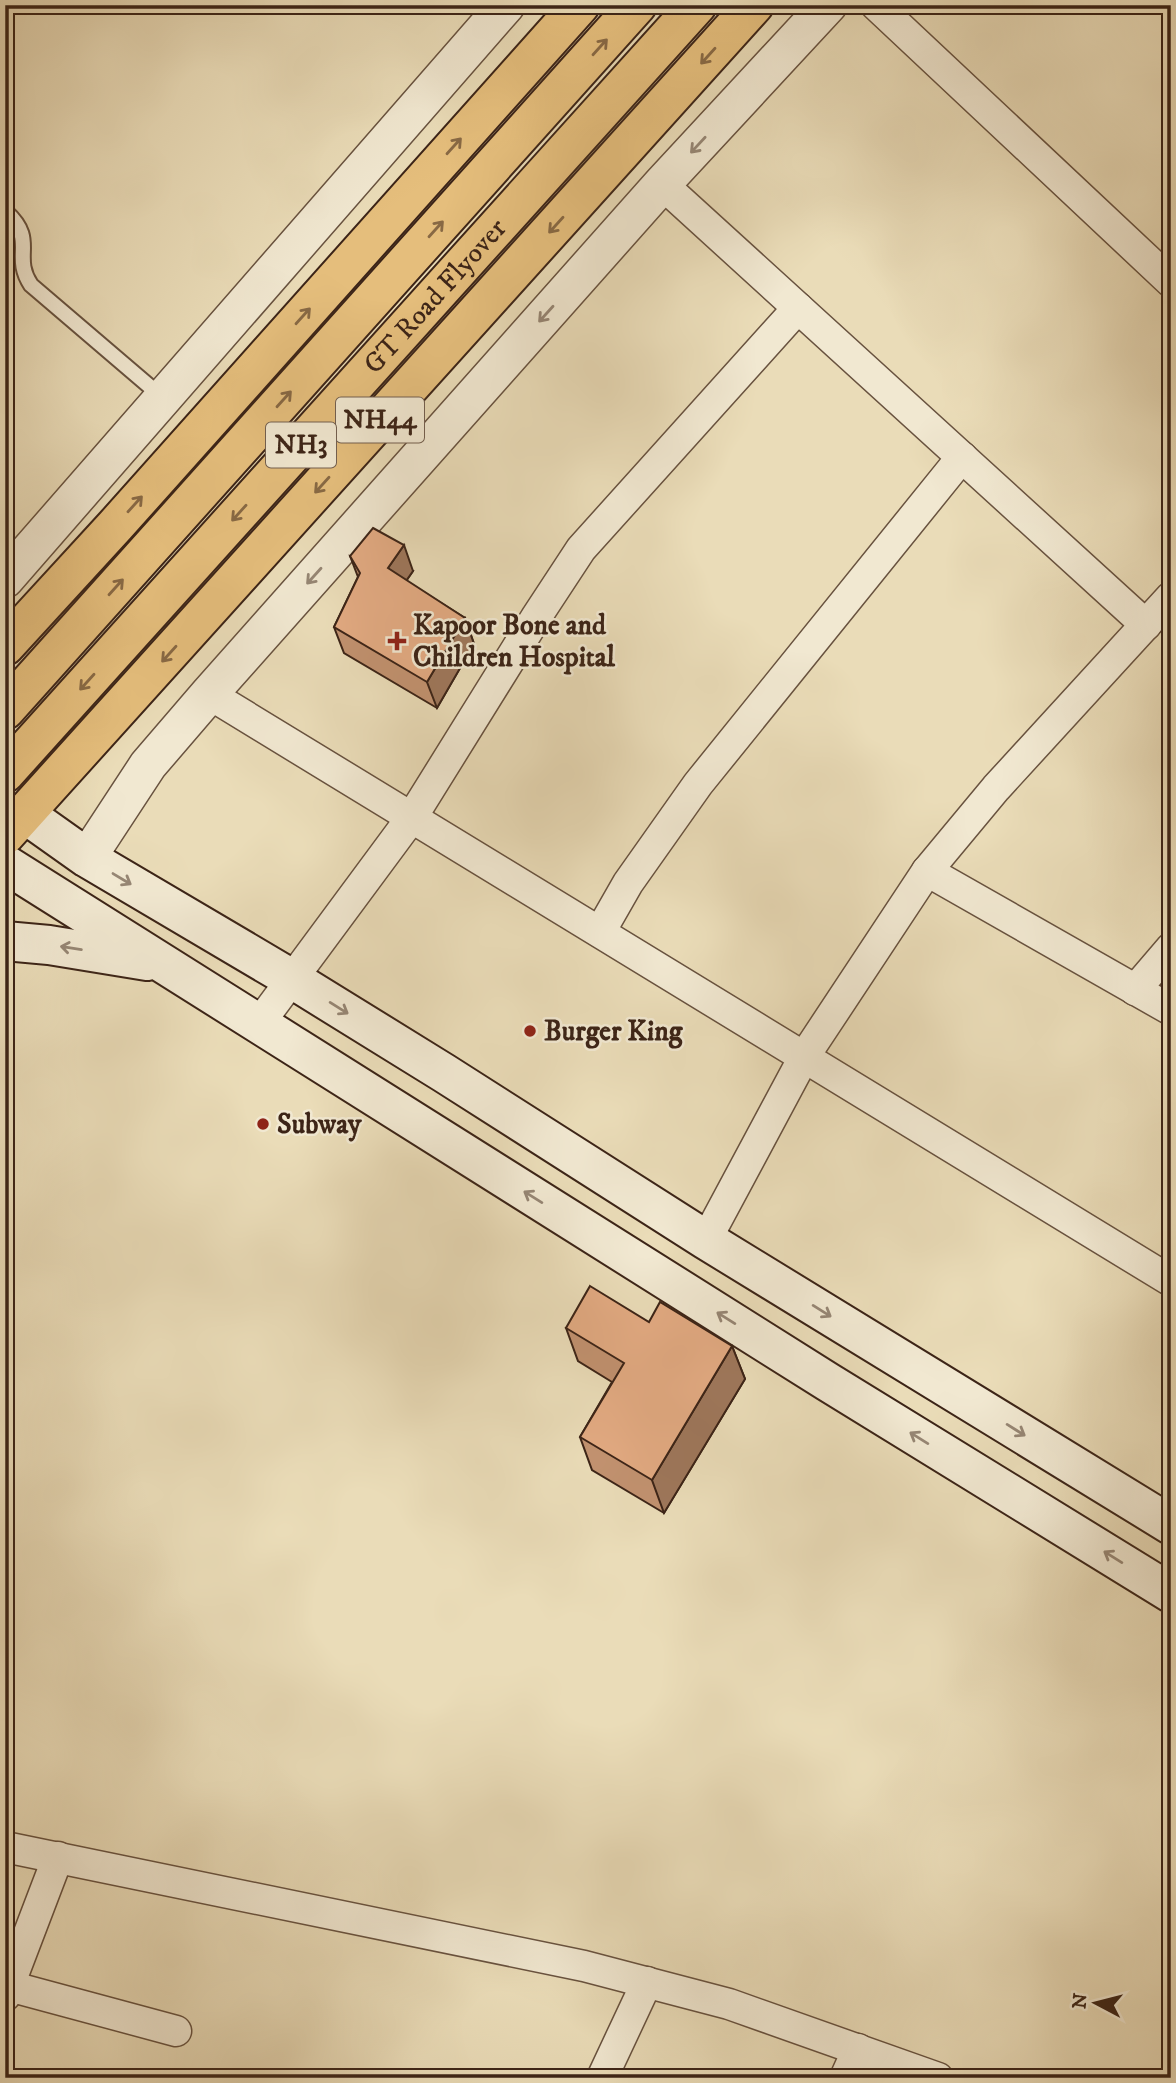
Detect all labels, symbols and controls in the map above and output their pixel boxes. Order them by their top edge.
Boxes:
one-way arrow [591,39,608,56]
one-way arrow [700,47,716,65]
one-way arrow [690,136,707,153]
one-way arrow [446,138,463,155]
street label: GT Road Flyover [356,211,514,381]
one-way arrow [548,216,564,234]
one-way arrow [428,221,444,239]
one-way arrow [538,305,554,323]
one-way arrow [295,307,311,325]
one-way arrow [276,391,293,408]
road number: NH44 [336,398,424,442]
road number: NH3 [266,422,336,467]
one-way arrow [313,476,330,493]
one-way arrow [127,495,143,513]
one-way arrow [231,504,247,522]
one-way arrow [306,566,322,584]
one-way arrow [108,578,124,596]
place label: Kapoor Bone and Children Hospital [413,608,616,675]
marker: Kapoor Bone and Children Hospital [387,631,407,651]
one-way arrow [161,645,177,663]
one-way arrow [79,673,95,691]
one-way arrow [112,872,132,886]
one-way arrow [60,941,83,954]
one-way arrow [328,1001,348,1015]
place label: Burger King [544,1014,684,1049]
marker: Burger King [522,1023,538,1039]
place label: Subway [277,1107,362,1142]
marker: Subway [255,1116,271,1132]
one-way arrow [524,1189,543,1204]
one-way arrow [811,1304,831,1318]
one-way arrow [716,1310,736,1324]
one-way arrow [1005,1423,1025,1437]
one-way arrow [909,1431,929,1445]
one-way arrow [1103,1550,1123,1564]
north arrow [1060,1968,1130,2038]
text: N [1068,1992,1093,2010]

